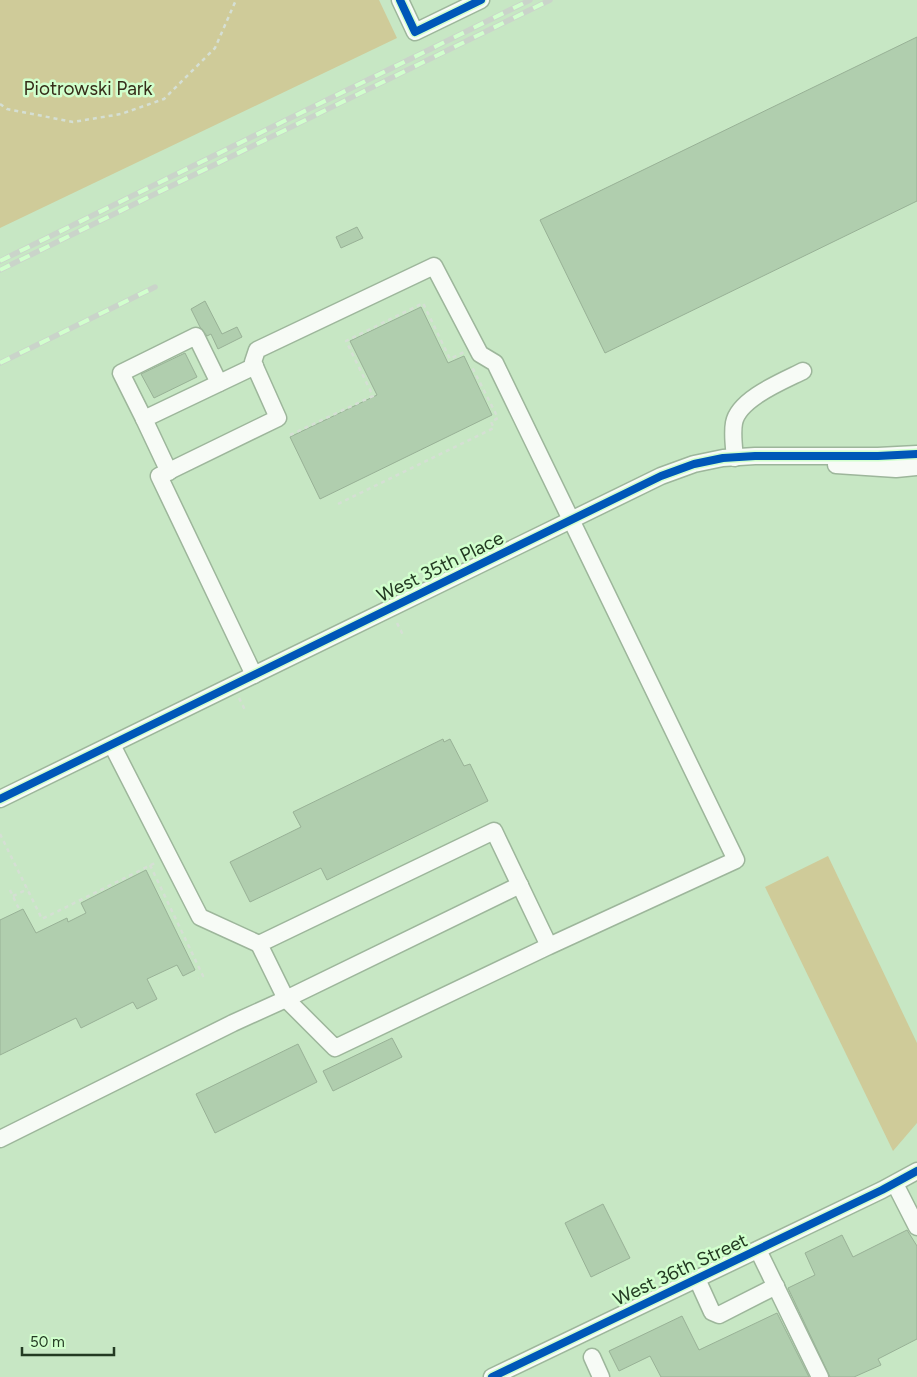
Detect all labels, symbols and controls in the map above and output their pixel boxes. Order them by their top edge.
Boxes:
park label: Piotrowski Park [23,77,153,100]
street label: West 35th Place [373,526,507,607]
street label: West 36th Street [609,1228,751,1311]
scale bar [22,1324,115,1356]
text: 50 m [30,1333,65,1351]

